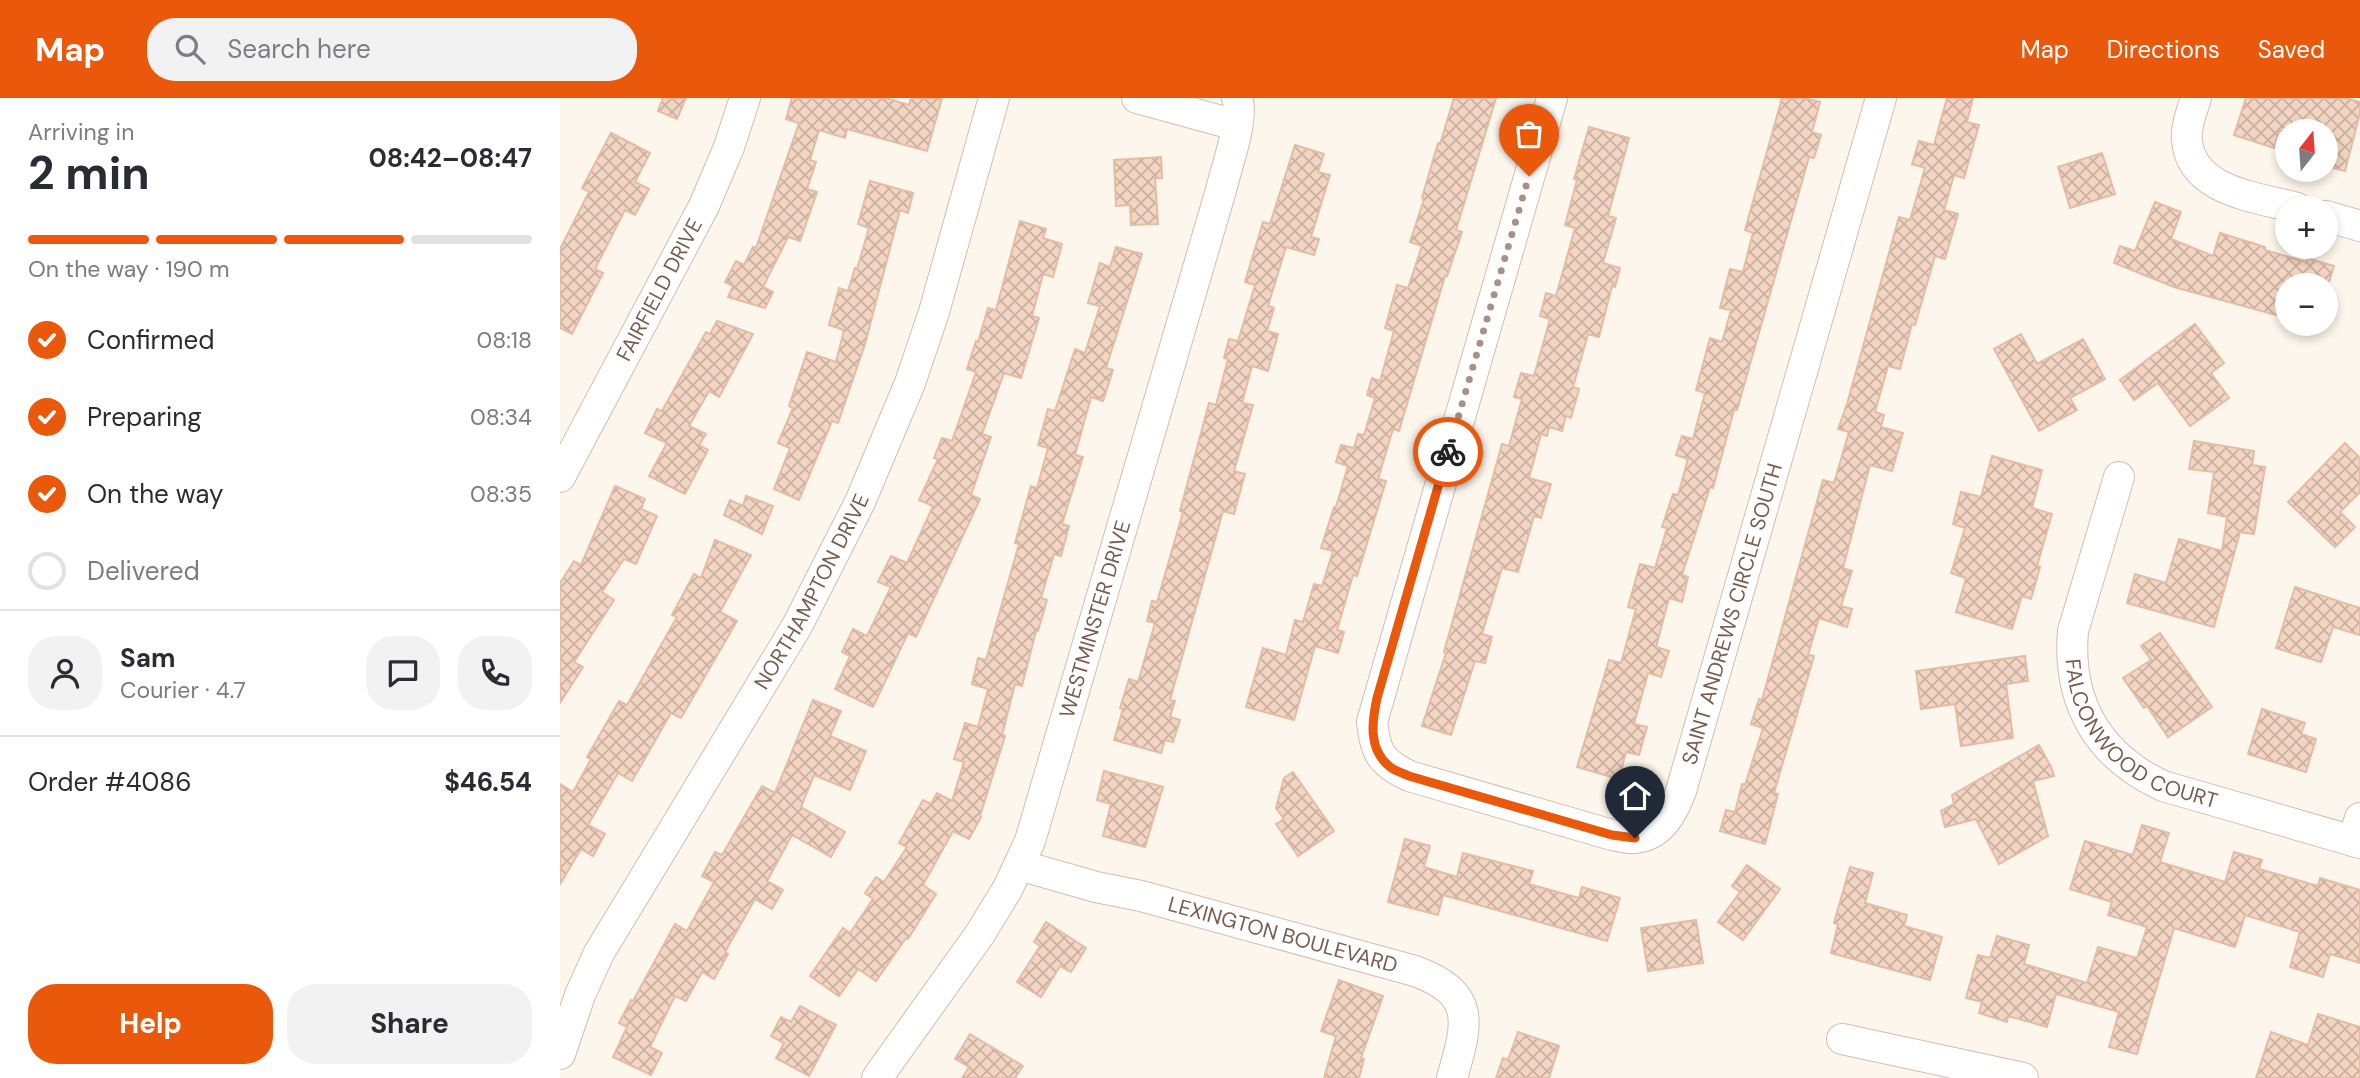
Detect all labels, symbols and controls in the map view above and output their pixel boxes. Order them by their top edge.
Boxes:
search box [147,18,637,81]
text: Map [35,28,105,71]
icon: search [171,30,209,68]
text: Search here [227,32,371,66]
text: Map [2021,34,2069,65]
text: Directions [2107,34,2220,65]
text: Saved [2258,34,2325,65]
pin [1499,104,1559,176]
icon: bag [1510,115,1548,153]
text: Arriving in [28,117,134,147]
north arrow [2275,119,2338,182]
map controls [2275,119,2338,336]
text: 08:42–08:47 [368,141,532,175]
text: 2 min [28,143,150,203]
button: + [2275,196,2338,259]
street label: FAIRFIELD DRIVE [610,213,709,366]
text: On the way · 190 m [28,254,229,284]
button: − [2275,273,2338,336]
icon: check [28,321,66,359]
text: Confirmed [87,323,214,357]
text: 08:18 [476,325,532,355]
icon: check [28,398,66,436]
text: Preparing [87,400,202,434]
text: 08:34 [470,402,532,432]
courier [1413,417,1483,487]
icon: bike [1429,433,1467,471]
street label: SAINT ANDREWS CIRCLE SOUTH [1675,460,1789,768]
icon: check [28,475,66,513]
text: On the way [87,477,223,511]
text: 08:35 [470,479,532,509]
street label: NORTHAMPTON DRIVE [748,490,876,695]
street label: WESTMINSTER DRIVE [1053,517,1137,721]
text: Delivered [87,554,200,588]
button: person [28,636,102,710]
button: chat [366,636,440,710]
button: phone [458,636,532,710]
text: Sam [120,641,175,675]
street label: FALCONWOOD COURT [2059,658,2221,815]
text: Courier · 4.7 [120,675,246,705]
text: Order #4086 [28,765,191,799]
text: $46.54 [444,765,532,799]
pin [1605,766,1665,838]
icon: home [1616,777,1654,815]
street label: LEXINGTON BOULEVARD [1165,890,1401,980]
button: Help [28,984,273,1064]
button: Share [287,984,532,1064]

